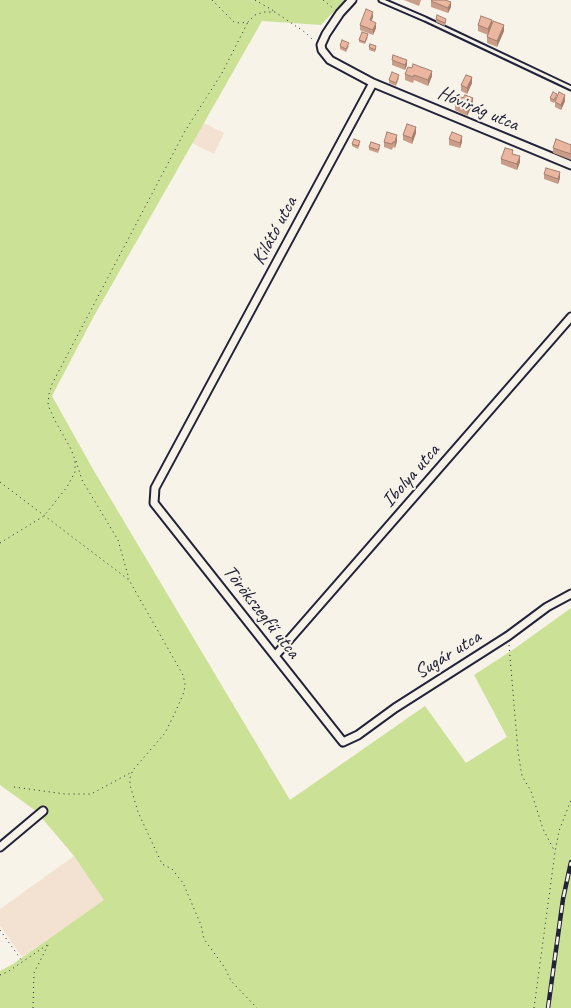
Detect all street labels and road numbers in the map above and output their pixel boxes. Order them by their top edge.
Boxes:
street label: Hóvirág utca [434,81,522,137]
street label: Kilátó utca [247,193,303,269]
street label: Ibolya utca [377,439,445,513]
street label: Törökszegfű utca [217,561,305,663]
street label: Sugár utca [410,625,486,685]

